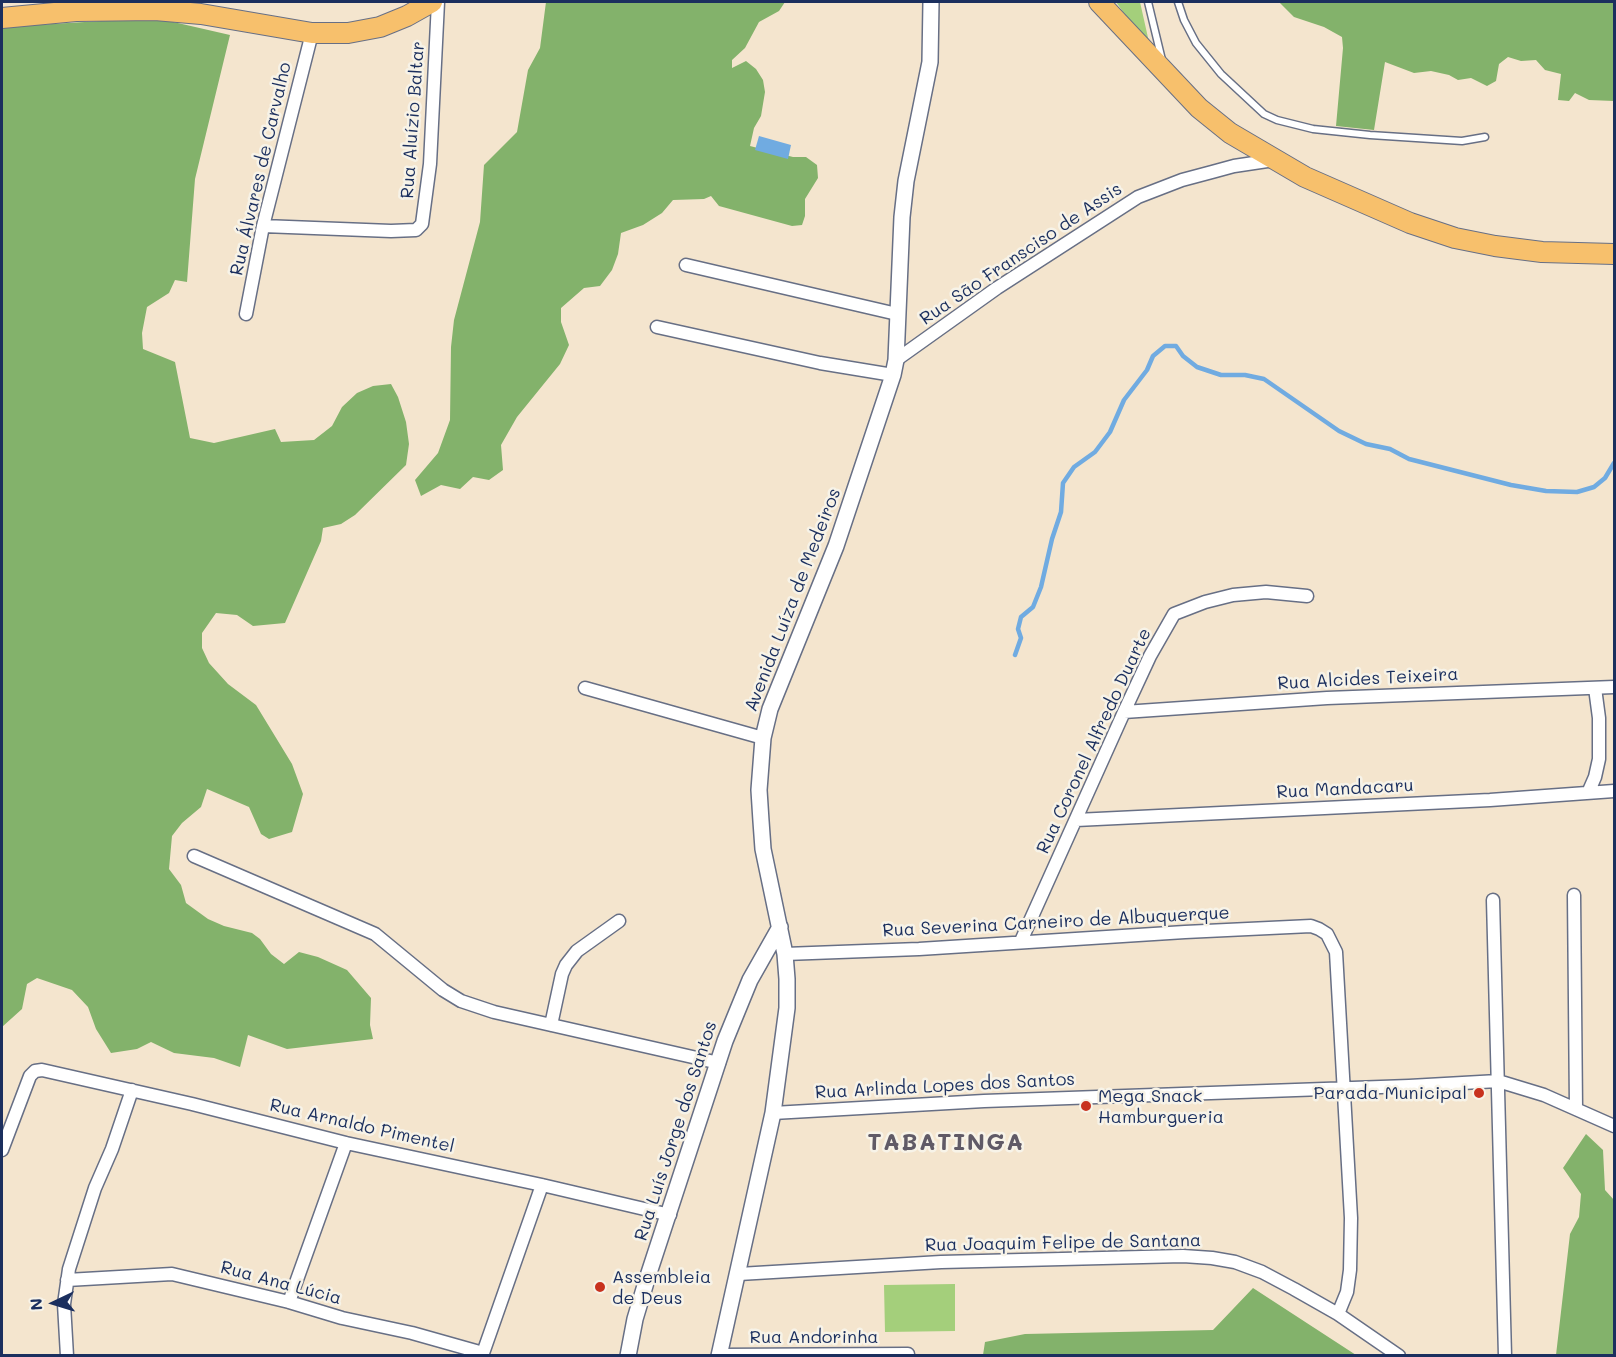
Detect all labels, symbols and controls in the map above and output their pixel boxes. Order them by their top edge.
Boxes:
street label: Rua Aluízio Baltar [397,41,429,199]
street label: Rua Álvares de Carvalho [226,60,296,278]
street label: Rua São Fransciso de Assis [916,178,1126,330]
street label: Avenida Luíza de Medeiros [740,485,846,715]
street label: Rua Coronel Alfredo Duarte [1032,625,1156,857]
street label: Rua Alcides Teixeira [1277,663,1459,695]
street label: Rua Mandacaru [1276,775,1414,803]
street label: Rua Severina Carneiro de Albuquerque [882,902,1230,942]
street label: Rua Luís Jorge dos Santos [630,1018,722,1244]
street label: Rua Arlinda Lopes dos Santos [814,1068,1076,1104]
place label: Parada Municipal [1314,1082,1467,1104]
place label: Mega Snack Hamburgueria [1098,1085,1224,1128]
marker: Parada Municipal [1472,1086,1486,1100]
street label: Rua Arnaldo Pimentel [268,1094,456,1158]
marker: Mega Snack Hamburgueria [1079,1099,1093,1113]
district label: TABATINGA [867,1129,1025,1157]
street label: Rua Joaquim Felipe de Santana [925,1230,1201,1256]
street label: Rua Ana Lúcia [218,1256,344,1310]
place label: Assembleia de Deus [612,1266,711,1308]
north arrow [24,1273,84,1333]
marker: Assembleia de Deus [593,1280,607,1294]
text: N [25,1297,46,1311]
street label: Rua Andorinha [750,1326,878,1348]

